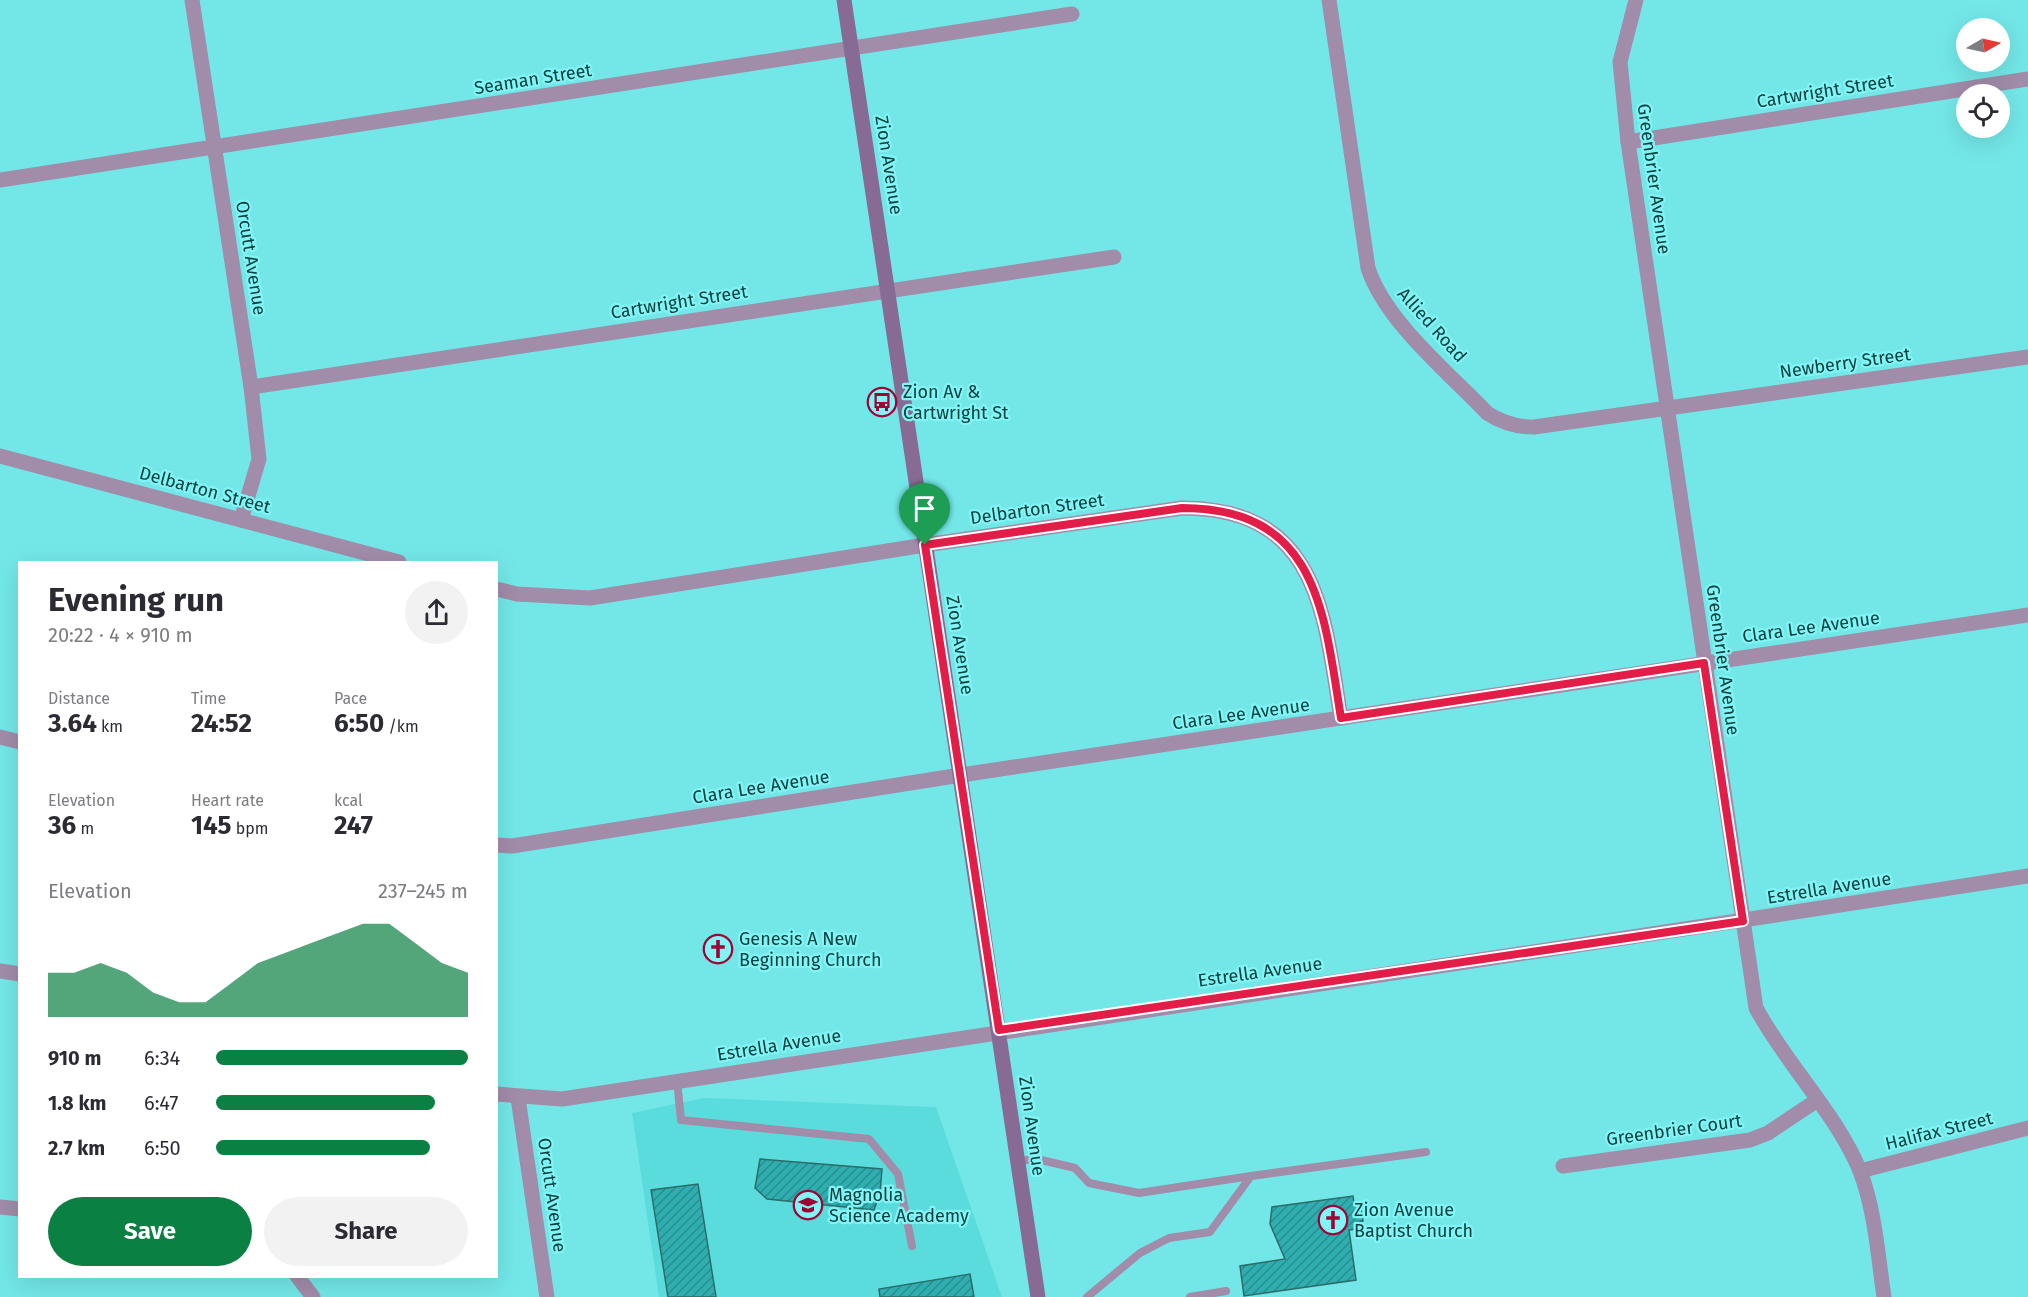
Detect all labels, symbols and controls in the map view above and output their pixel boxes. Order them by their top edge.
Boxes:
north arrow [1956,18,2010,72]
map controls [1956,18,2010,138]
street label: Seaman Street [473,59,594,99]
street label: Cartwright Street [1755,69,1895,113]
button: locate [1956,84,2010,138]
street label: Greenbrier Avenue [1633,102,1675,256]
street label: Zion Avenue [870,114,908,216]
street label: Orcutt Avenue [231,199,271,317]
street label: Cartwright Street [609,280,749,324]
street label: Allied Road [1393,283,1471,367]
street label: Newberry Street [1778,343,1912,383]
place label: Zion Av & Cartwright St [903,381,1009,424]
bus stop icon: Zion Av & Cartwright St [866,386,898,418]
street label: Delbarton Street [137,462,273,518]
pin [899,483,950,545]
street label: Delbarton Street [969,489,1106,529]
icon: arrive [908,492,941,525]
text: Evening run [48,580,224,620]
button: share [405,581,468,644]
street label: Greenbrier Avenue [1702,583,1744,737]
street label: Zion Avenue [941,594,979,696]
street label: Clara Lee Avenue [1741,606,1881,648]
text: 20:22 · 4 × 910 m [48,623,193,647]
text: Distance [48,689,110,708]
text: Time [191,689,226,708]
text: Pace [334,689,367,708]
street label: Clara Lee Avenue [1171,693,1311,735]
text: 3.64 [48,708,97,739]
text: 24:52 [191,708,252,739]
text: 6:50 [334,708,384,739]
text: km [97,717,123,736]
text: /km [384,717,419,736]
street label: Clara Lee Avenue [691,765,831,809]
text: Elevation [48,791,115,810]
text: Heart rate [191,791,264,810]
text: kcal [334,791,363,810]
text: 36 [48,810,76,841]
text: 145 [191,810,231,841]
text: 247 [334,810,373,841]
text: m [76,819,94,838]
text: bpm [231,819,268,838]
street label: Estrella Avenue [1765,867,1893,909]
text: Elevation [48,879,132,903]
text: 237–245 m [378,879,468,903]
place label: Genesis A New Beginning Church [739,928,882,971]
church icon: Genesis A New Beginning Church [702,933,734,965]
street label: Estrella Avenue [1196,952,1324,992]
street label: Estrella Avenue [715,1024,843,1066]
text: 910 m [48,1046,101,1070]
text: 6:34 [144,1046,180,1070]
street label: Zion Avenue [1014,1075,1050,1177]
text: 1.8 km [48,1091,106,1115]
text: 6:47 [144,1091,178,1115]
street label: Halifax Street [1883,1107,1995,1155]
street label: Greenbrier Court [1605,1110,1744,1150]
text: 2.7 km [48,1136,105,1160]
text: 6:50 [144,1136,181,1160]
street label: Orcutt Avenue [533,1136,571,1254]
place label: Magnolia Science Academy [829,1184,969,1227]
school or university icon: Magnolia Science Academy [792,1189,824,1221]
button: Save [48,1197,252,1266]
button: Share [264,1197,468,1266]
place label: Zion Avenue Baptist Church [1354,1199,1473,1242]
church icon: Zion Avenue Baptist Church [1317,1204,1349,1236]

